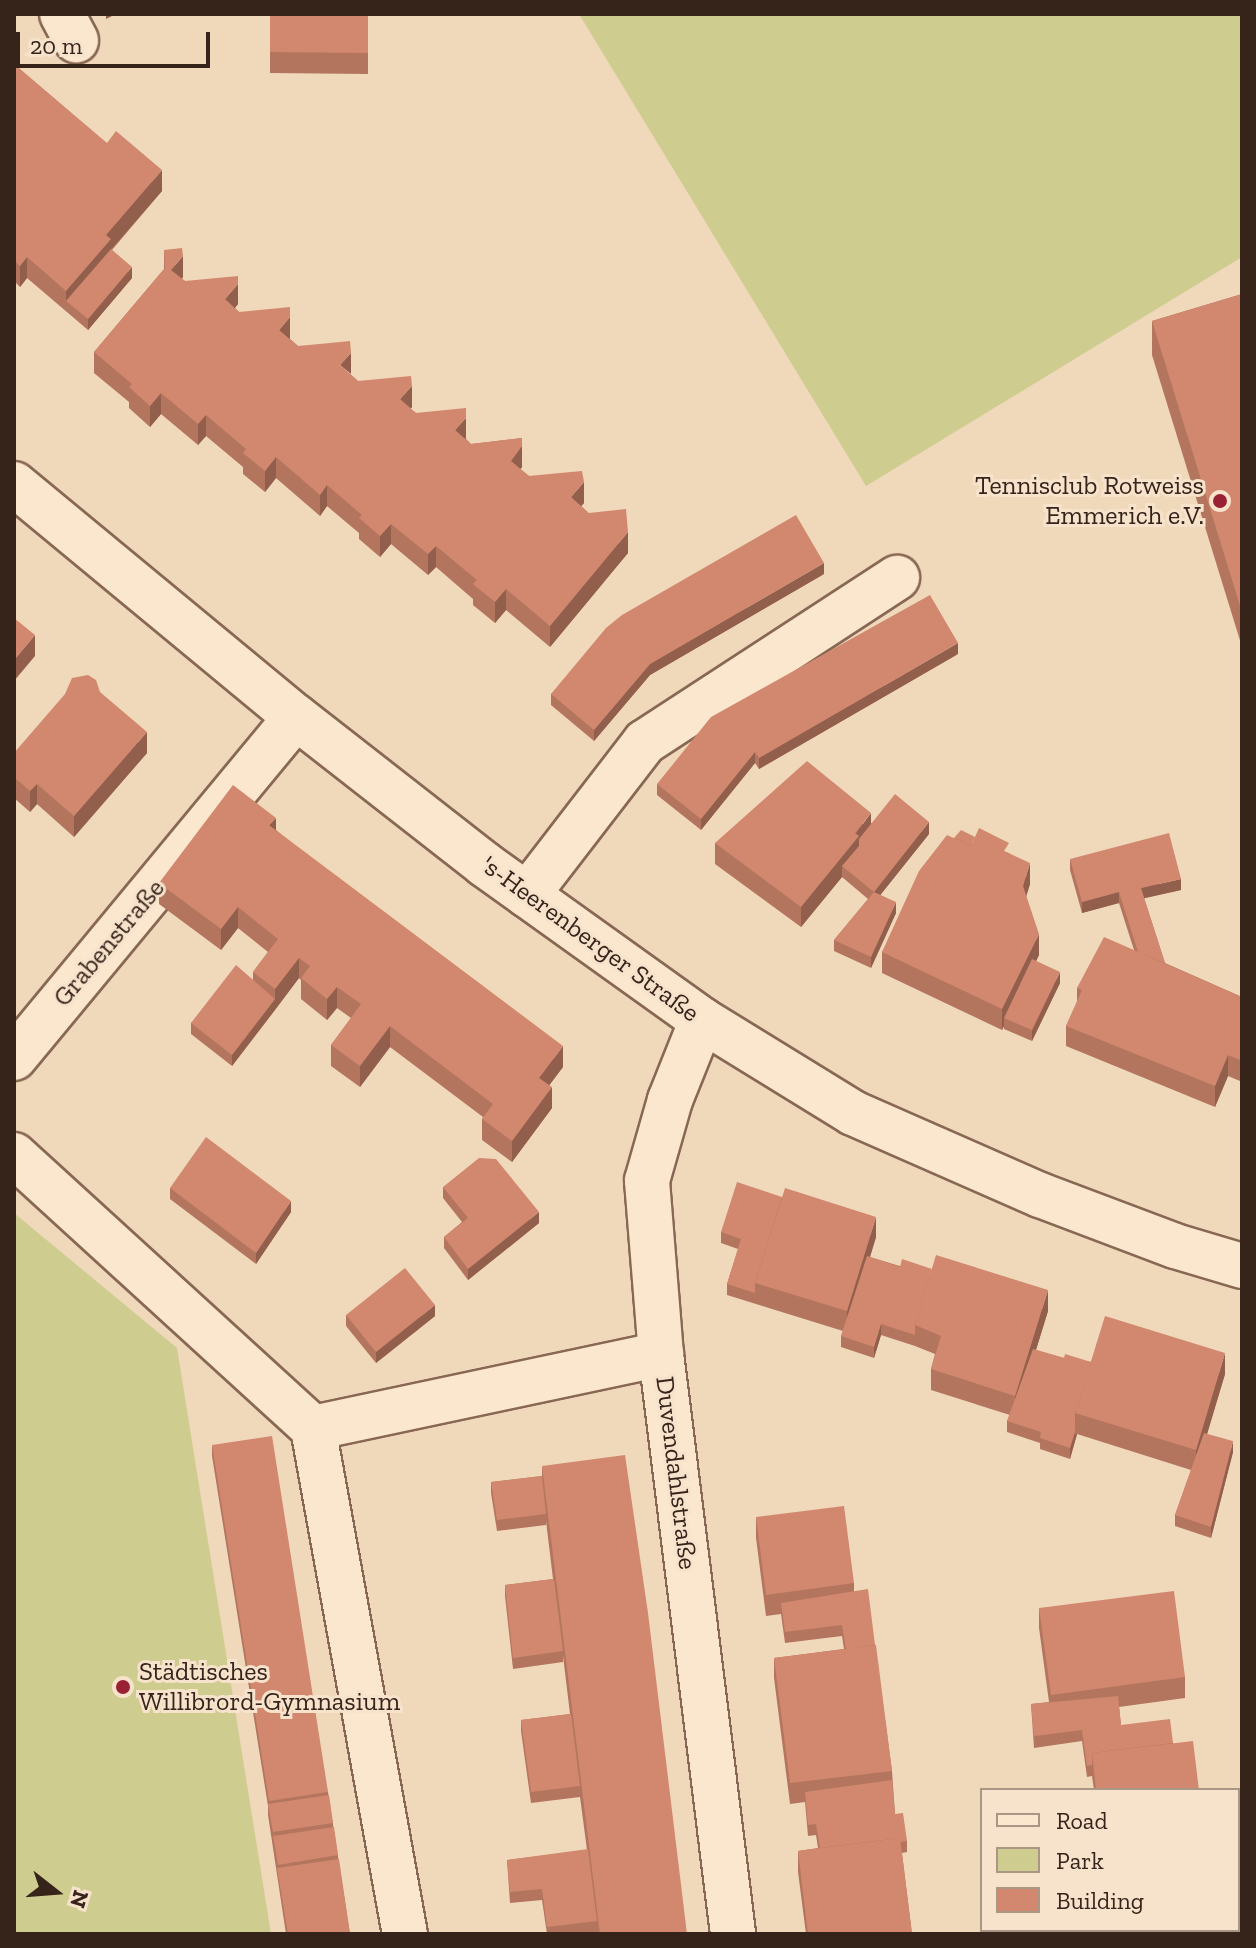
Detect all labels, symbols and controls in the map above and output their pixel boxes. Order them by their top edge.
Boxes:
scale bar [20,16,214,66]
text: 20 m [30,31,82,60]
place label: Tennisclub Rotweiss Emmerich e.V. [975,470,1204,532]
marker: Tennisclub Rotweiss Emmerich e.V. [1211,492,1229,510]
street label: 's-Heerenberger Straße [475,849,705,1029]
street label: Grabenstraße [47,873,171,1013]
street label: Duvendahlstraße [649,1375,703,1571]
place label: Städtisches Willibrord-Gymnasium [139,1656,400,1718]
marker: Städtisches Willibrord-Gymnasium [114,1678,132,1696]
legend [980,1788,1240,1932]
text: Road [1056,1806,1108,1835]
text: Park [1056,1846,1104,1875]
north arrow [16,1852,96,1932]
text: Building [1056,1886,1144,1915]
text: N [64,1887,95,1911]

